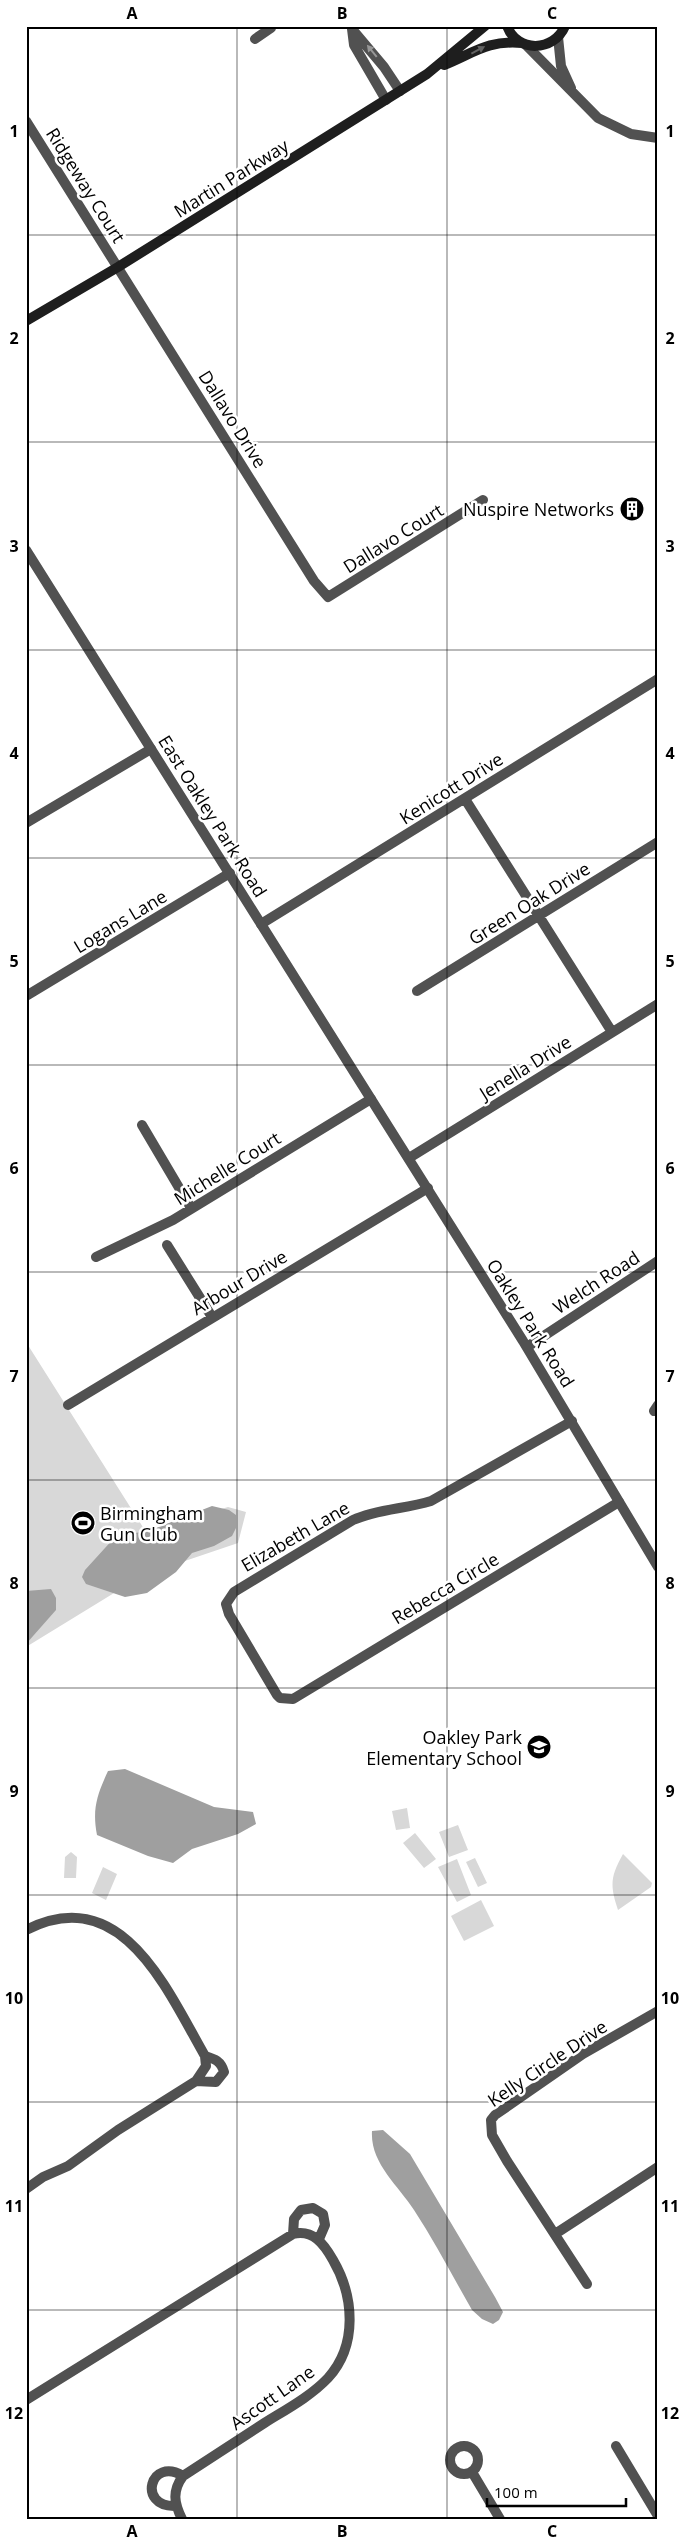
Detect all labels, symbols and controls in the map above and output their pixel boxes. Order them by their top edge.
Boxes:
text: A [126,2,138,24]
text: B [337,2,347,24]
text: C [547,2,557,24]
one-way arrow [366,45,377,58]
one-way arrow [471,46,485,54]
text: 1 [9,120,19,142]
text: 1 [665,120,675,142]
street label: Ridgeway Court [41,123,131,247]
street label: Martin Parkway [169,133,294,223]
text: 2 [9,327,19,349]
text: 2 [665,327,675,349]
street label: Dallavo Drive [193,366,273,472]
building icon: Nuspire Networks [619,496,645,522]
place label: Nuspire Networks [463,497,614,521]
street label: Dallavo Court [338,498,448,578]
text: 3 [9,535,19,557]
text: 3 [665,535,675,557]
street label: East Oakley Park Road [153,730,273,902]
text: 4 [9,742,19,764]
text: 4 [665,742,675,764]
street label: Kenicott Drive [395,747,507,829]
street label: Green Oak Drive [464,856,594,950]
street label: Logans Lane [69,884,171,958]
text: 5 [9,950,19,972]
text: 5 [665,950,675,972]
street label: Jenella Drive [473,1029,575,1106]
street label: Michelle Court [169,1126,285,1210]
text: 6 [9,1157,19,1179]
text: 6 [665,1157,675,1179]
street label: Arbour Drive [187,1244,291,1320]
street label: Welch Road [548,1245,644,1319]
street label: Oakley Park Road [482,1254,580,1392]
text: 7 [9,1365,19,1387]
text: 7 [665,1365,675,1387]
street label: Elizabeth Lane [236,1495,354,1577]
place label: Birmingham Gun Club [100,1501,203,1546]
sports icon: Birmingham Gun Club [70,1510,96,1536]
street label: Rebecca Circle [387,1547,503,1629]
text: 8 [9,1572,19,1594]
text: 8 [665,1572,675,1594]
place label: Oakley Park Elementary School [366,1725,523,1770]
school or university icon: Oakley Park Elementary School [526,1734,552,1760]
text: 9 [9,1780,19,1802]
text: 9 [665,1780,675,1802]
text: 10 [5,1987,23,2009]
text: 10 [661,1987,679,2009]
street label: Kelly Circle Drive [483,2014,611,2112]
text: 11 [5,2195,23,2217]
text: 11 [661,2195,679,2217]
street label: Ascott Lane [225,2359,319,2435]
text: 12 [5,2402,23,2424]
text: 12 [661,2402,679,2424]
scale bar [487,2475,625,2507]
text: 100 m [494,2482,538,2502]
text: A [126,2520,138,2542]
text: B [337,2520,347,2542]
text: C [547,2520,557,2542]

